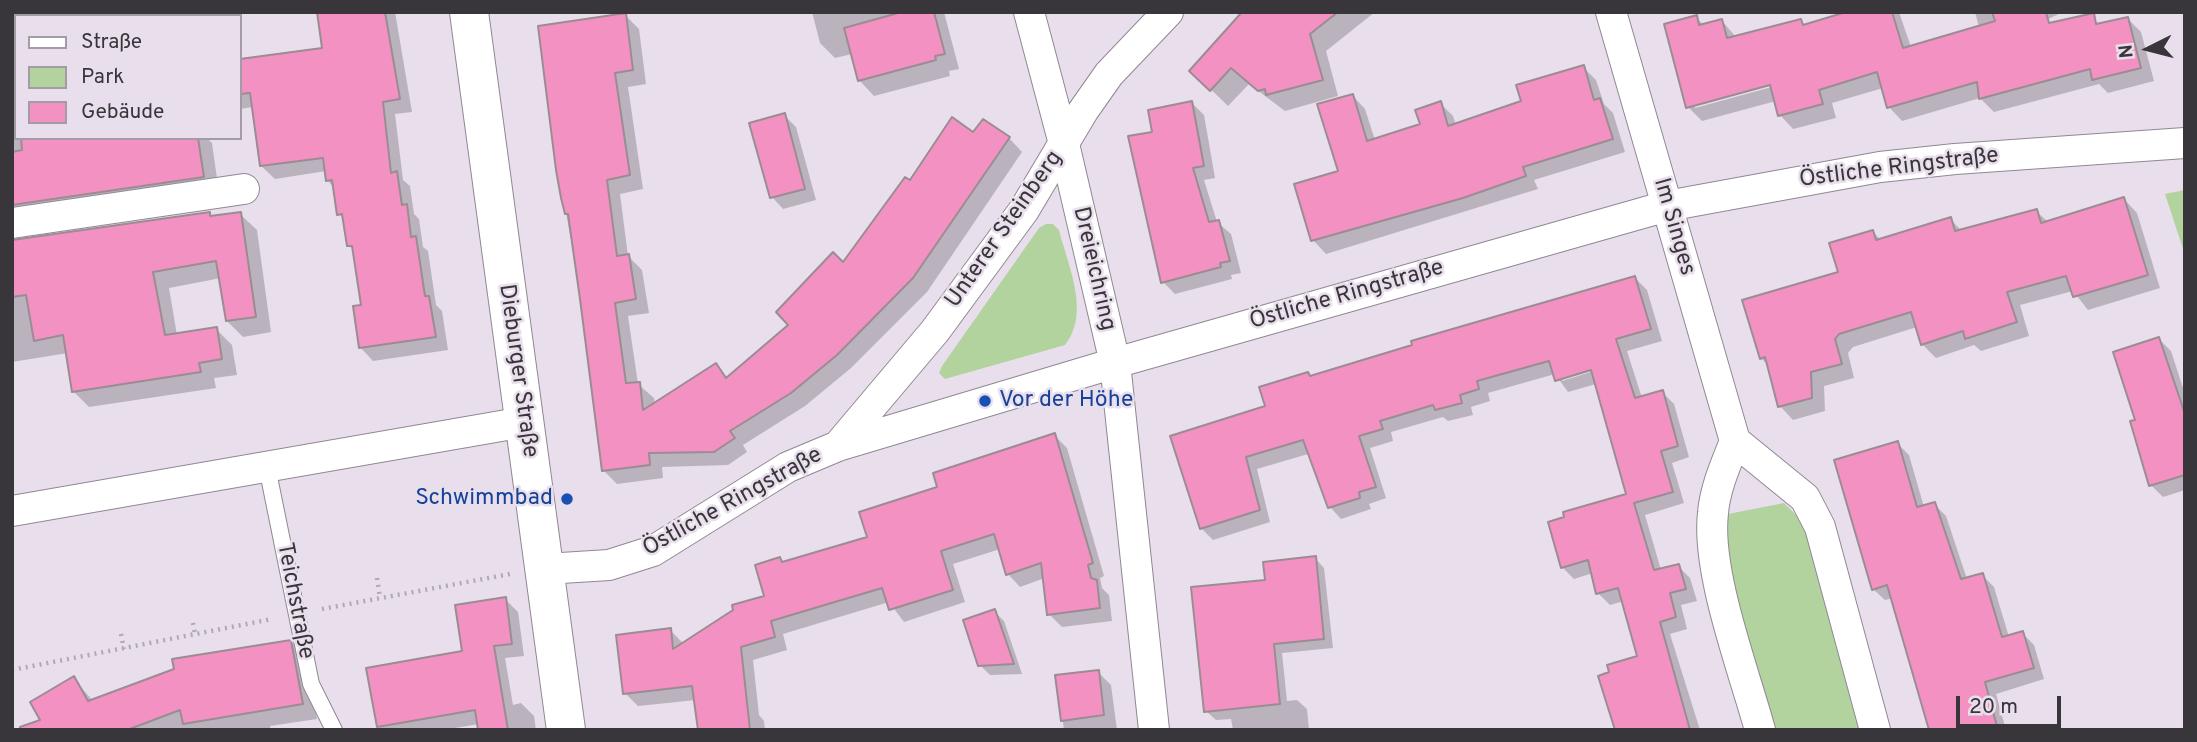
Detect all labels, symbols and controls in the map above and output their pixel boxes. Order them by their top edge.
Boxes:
legend [14,14,242,140]
north arrow [2113,14,2183,84]
text: Straße [81,29,142,56]
text: N [2114,43,2140,59]
text: Park [81,64,124,91]
text: Gebäude [81,99,164,126]
street label: Östliche Ringstraße [1798,143,2000,195]
street label: Unterer Steinberg [941,146,1069,314]
street label: Im Singes [1646,175,1700,279]
street label: Dreieichring [1065,204,1121,334]
street label: Östliche Ringstraße [1247,255,1447,337]
street label: Dieburger Straße [491,282,543,460]
place label: Vor der Höhe [999,387,1133,415]
marker: Vor der Höhe [977,393,993,409]
street label: Östliche Ringstraße [639,442,827,564]
place label: Schwimmbad [415,485,553,513]
marker: Schwimmbad [559,491,575,507]
street label: Teichstraße [269,540,319,662]
scale bar [1959,682,2064,726]
text: 20 m [1969,694,2018,721]

